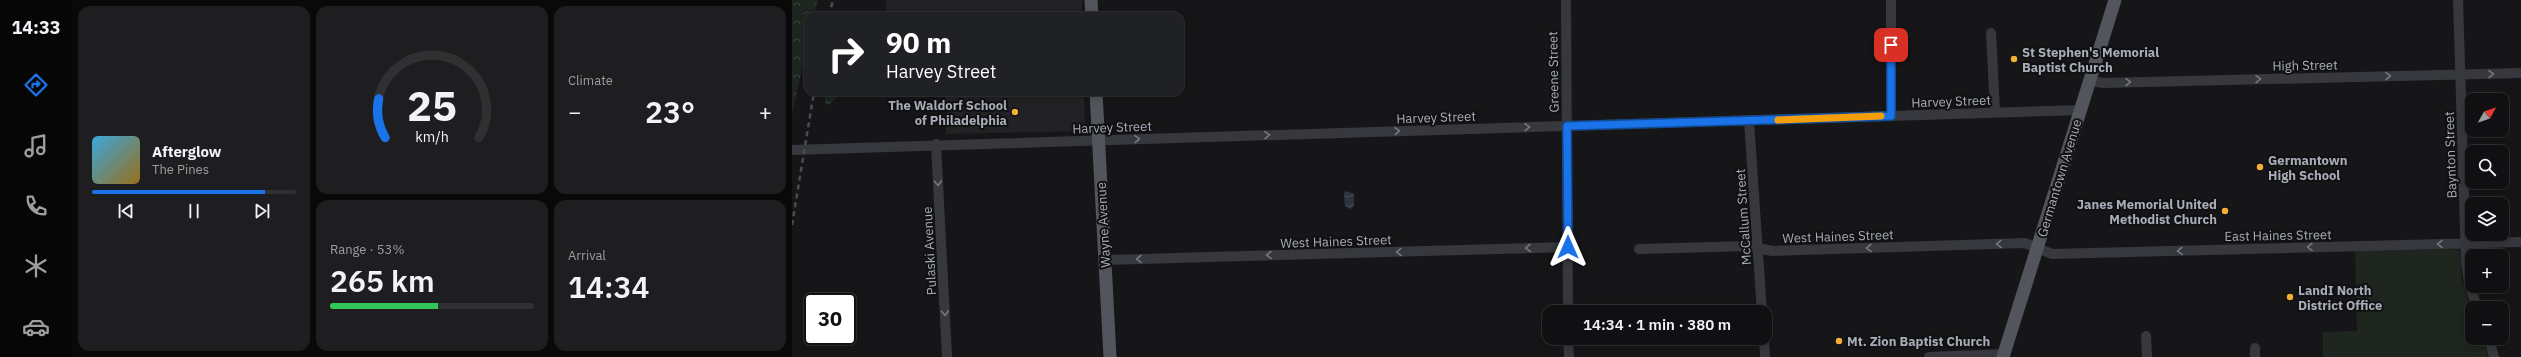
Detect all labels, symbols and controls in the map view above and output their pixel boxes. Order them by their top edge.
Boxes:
text: 14:33 [11,16,61,39]
text: 90 m [886,24,951,61]
icon: right [820,28,872,80]
pin [1874,28,1908,62]
street label: Greene Street [1544,31,1563,113]
icon: arrive [1880,34,1902,56]
place label: St Stephen's Memorial Baptist Church [2022,44,2159,76]
marker: St Stephen's Memorial Baptist Church [2009,54,2019,64]
street label: High Street [2272,56,2338,75]
text: Harvey Street [886,60,996,83]
one-way arrow [2488,70,2494,78]
icon: directions [22,71,50,99]
text: Climate [568,72,613,89]
one-way arrow [2385,72,2391,80]
one-way arrow [2255,75,2261,83]
text: 25 [407,78,457,132]
one-way arrow [2125,78,2131,87]
text: 23° [645,92,695,131]
street label: Harvey Street [1911,92,1991,111]
north arrow [2465,93,2509,137]
map controls [2465,93,2509,345]
text: − [568,97,581,126]
text: + [759,97,772,126]
place label: The Waldorf School of Philadelphia [888,97,1007,129]
marker: The Waldorf School of Philadelphia [1010,107,1020,117]
street label: Harvey Street [1396,108,1476,127]
street label: Baynton Street [2440,111,2461,199]
street label: Germantown Avenue [2033,117,2085,239]
street label: Harvey Street [1072,118,1152,137]
one-way arrow [1524,123,1530,131]
text: km/h [415,126,449,145]
one-way arrow [1394,127,1400,136]
one-way arrow [1264,131,1270,140]
icon: music [22,132,50,160]
one-way arrow [1134,135,1140,144]
text: Afterglow [152,142,221,161]
button: search [2465,145,2509,189]
place label: Germantown High School [2268,152,2347,184]
text: The Pines [152,161,209,178]
marker: Germantown High School [2255,162,2265,172]
street label: McCallum Street [1732,168,1755,266]
one-way arrow [933,180,942,186]
street label: Wayne Avenue [1093,182,1114,268]
icon: phone [22,192,50,220]
place label: Janes Memorial United Methodist Church [2077,196,2217,228]
button: layers [2465,197,2509,241]
icon: previous [115,200,137,222]
icon: pause [183,200,205,222]
icon: next [251,200,273,222]
street label: Pulaski Avenue [919,206,940,296]
marker: Janes Memorial United Methodist Church [2220,206,2230,216]
position arrow [1547,226,1589,268]
street label: West Haines Street [1782,226,1894,247]
street label: East Haines Street [2224,226,2332,245]
street label: West Haines Street [1280,231,1392,252]
one-way arrow [1996,240,2002,248]
one-way arrow [2437,240,2443,248]
text: Range · 53% [330,241,404,258]
one-way arrow [2307,243,2313,252]
one-way arrow [1525,244,1531,252]
one-way arrow [1866,244,1872,252]
text: Arrival [568,247,606,264]
one-way arrow [2177,247,2183,255]
one-way arrow [1396,248,1402,256]
button: + [2465,249,2509,293]
one-way arrow [1266,251,1272,260]
icon: climate [22,252,50,280]
one-way arrow [1136,255,1142,263]
text: 265 km [330,261,435,300]
text: 14:34 [568,267,650,306]
place label: LandI North District Office [2298,282,2382,314]
marker: LandI North District Office [2285,292,2295,302]
speed limit sign: 30 [804,293,856,345]
button: − [2465,301,2509,345]
one-way arrow [940,310,949,316]
icon: car [22,313,50,341]
text: 14:34 · 1 min · 380 m [1583,315,1731,334]
place label: Mt. Zion Baptist Church [1847,333,1990,350]
marker: Mt. Zion Baptist Church [1834,336,1844,346]

